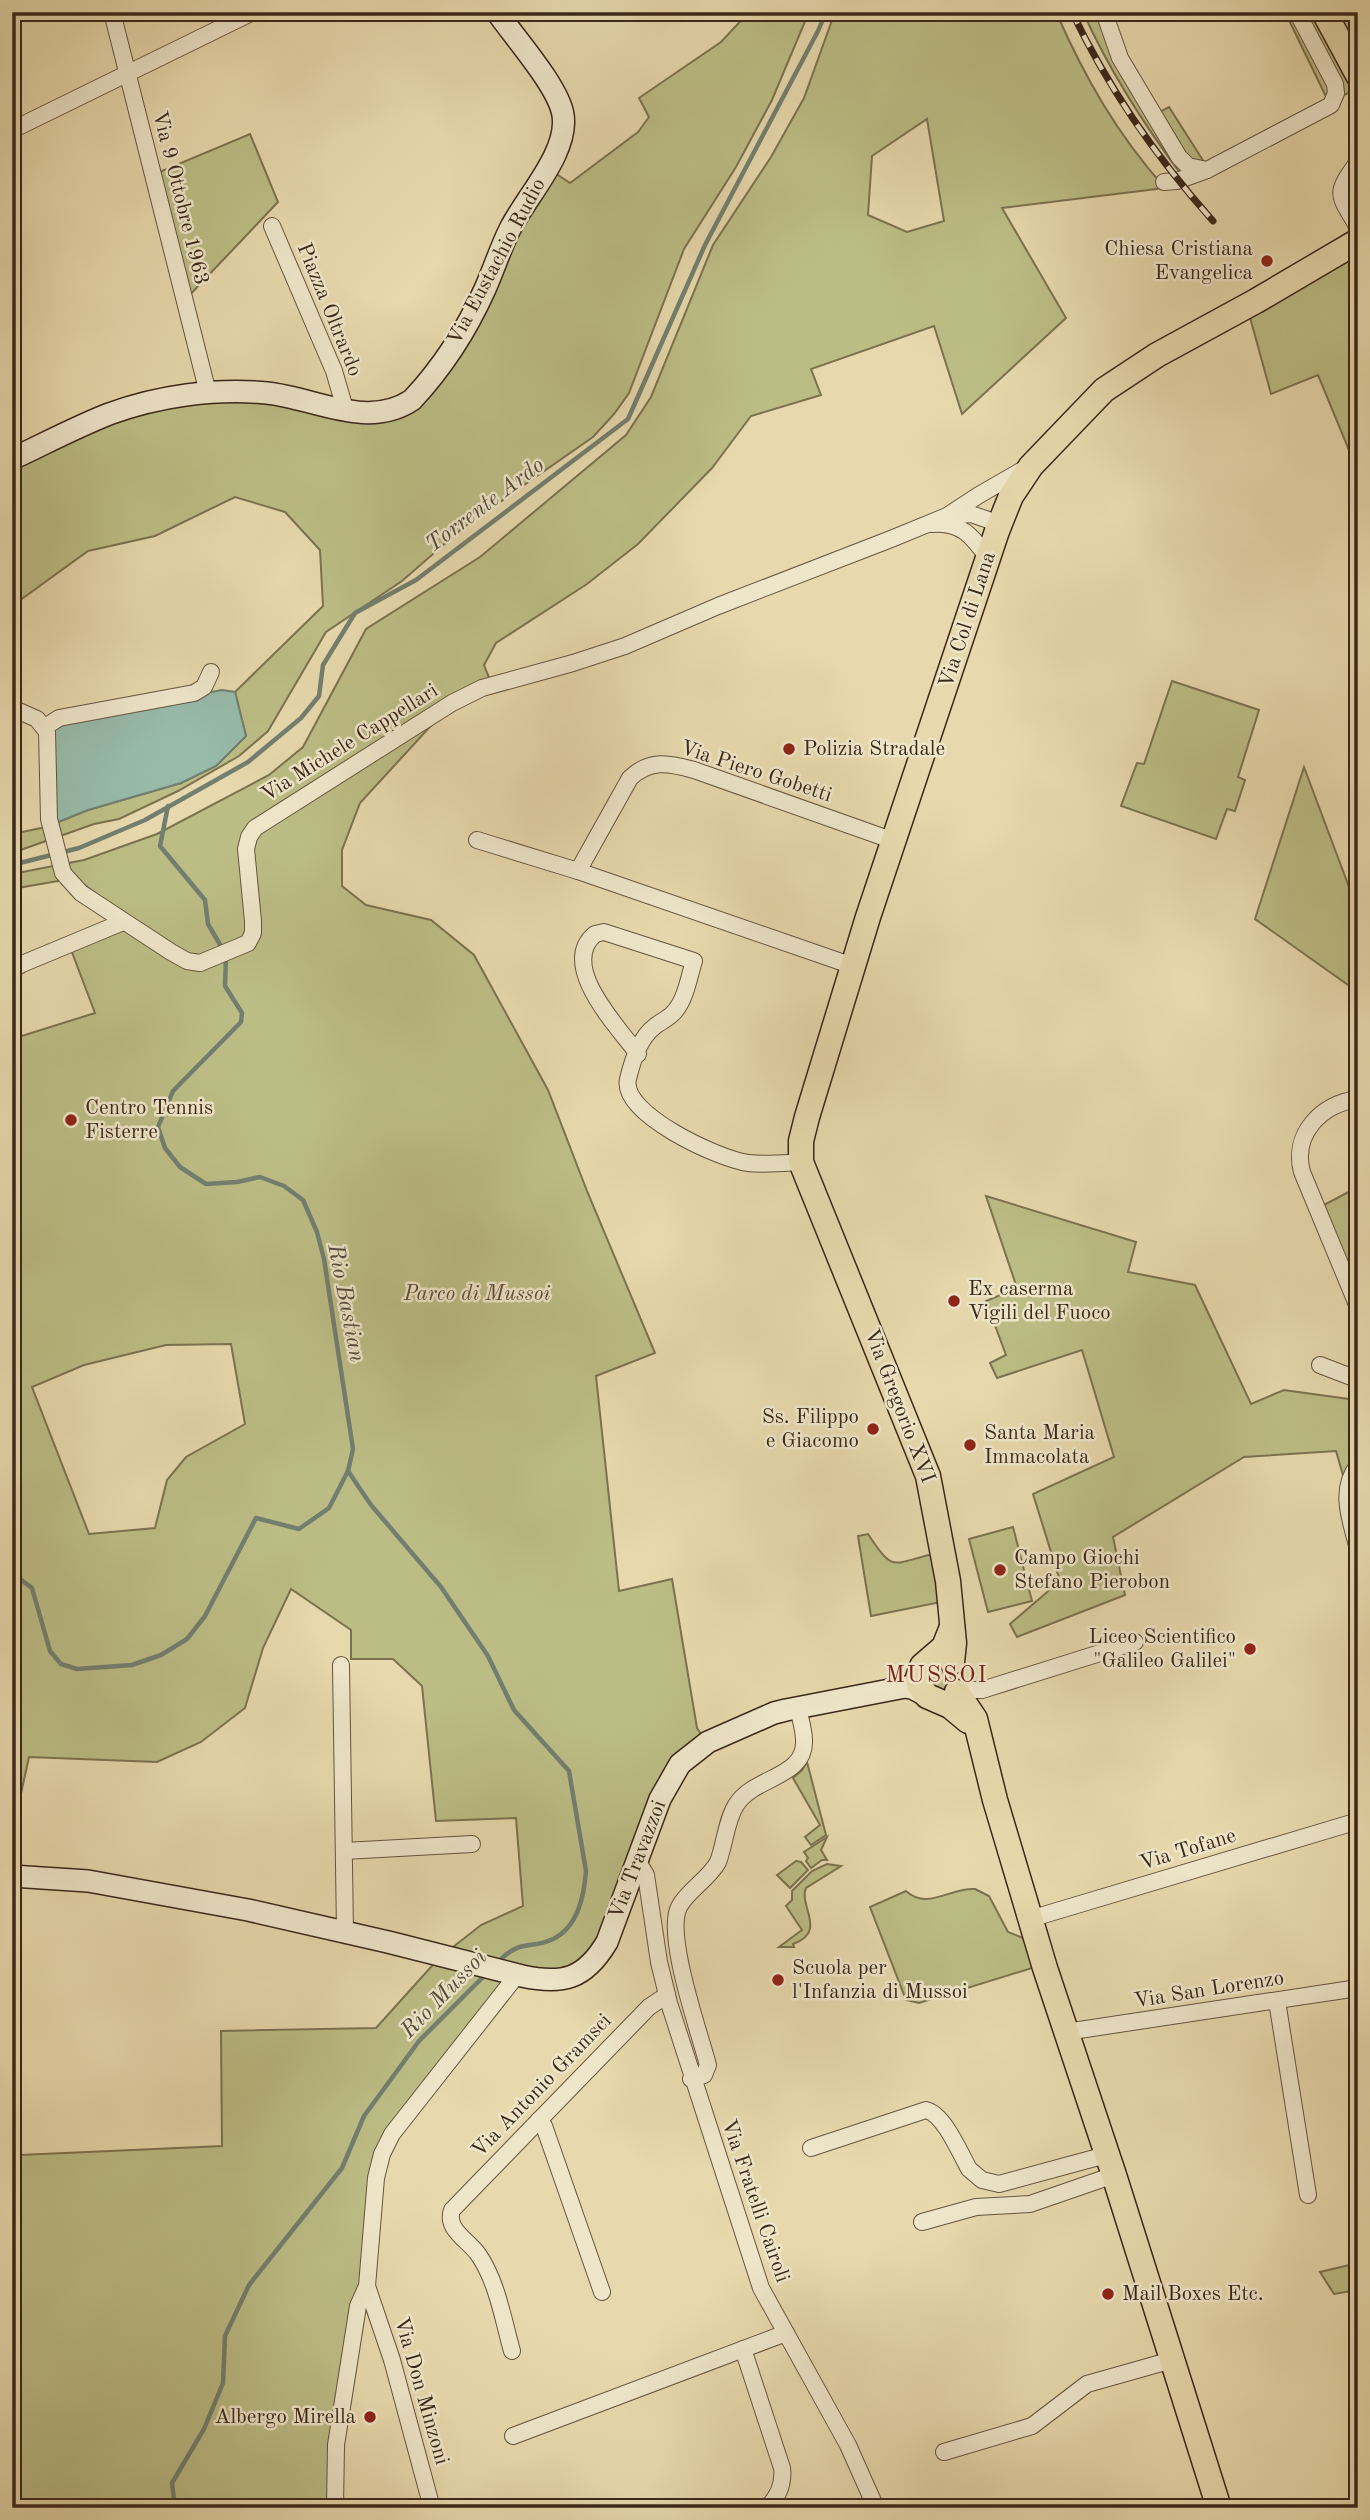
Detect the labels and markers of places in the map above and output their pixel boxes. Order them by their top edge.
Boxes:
place label: Chiesa Cristiana Evangelica [1104,239,1253,284]
marker: Chiesa Cristiana Evangelica [1259,253,1275,269]
place label: Polizia Stradale [803,739,945,760]
marker: Polizia Stradale [781,741,797,757]
place label: Centro Tennis Fisterre [85,1098,213,1143]
marker: Centro Tennis Fisterre [63,1112,79,1128]
place label: Ex caserma Vigili del Fuoco [968,1279,1111,1324]
marker: Ex caserma Vigili del Fuoco [946,1293,962,1309]
place label: Ss. Filippo e Giacomo [762,1407,859,1452]
marker: Ss. Filippo e Giacomo [865,1421,881,1437]
place label: Santa Maria Immacolata [984,1423,1095,1468]
marker: Santa Maria Immacolata [962,1437,978,1453]
place label: Campo Giochi Stefano Pierobon [1014,1548,1170,1593]
marker: Campo Giochi Stefano Pierobon [992,1562,1008,1578]
place label: Liceo Scientifico "Galileo Galilei" [1089,1627,1236,1672]
marker: Liceo Scientifico "Galileo Galilei" [1242,1641,1258,1657]
place label: Scuola per l'Infanzia di Mussoi [792,1958,968,2003]
marker: Scuola per l'Infanzia di Mussoi [770,1972,786,1988]
place label: Mail Boxes Etc. [1122,2284,1264,2305]
marker: Mail Boxes Etc. [1100,2286,1116,2302]
place label: Albergo Mirella [214,2407,356,2428]
marker: Albergo Mirella [362,2409,378,2425]

